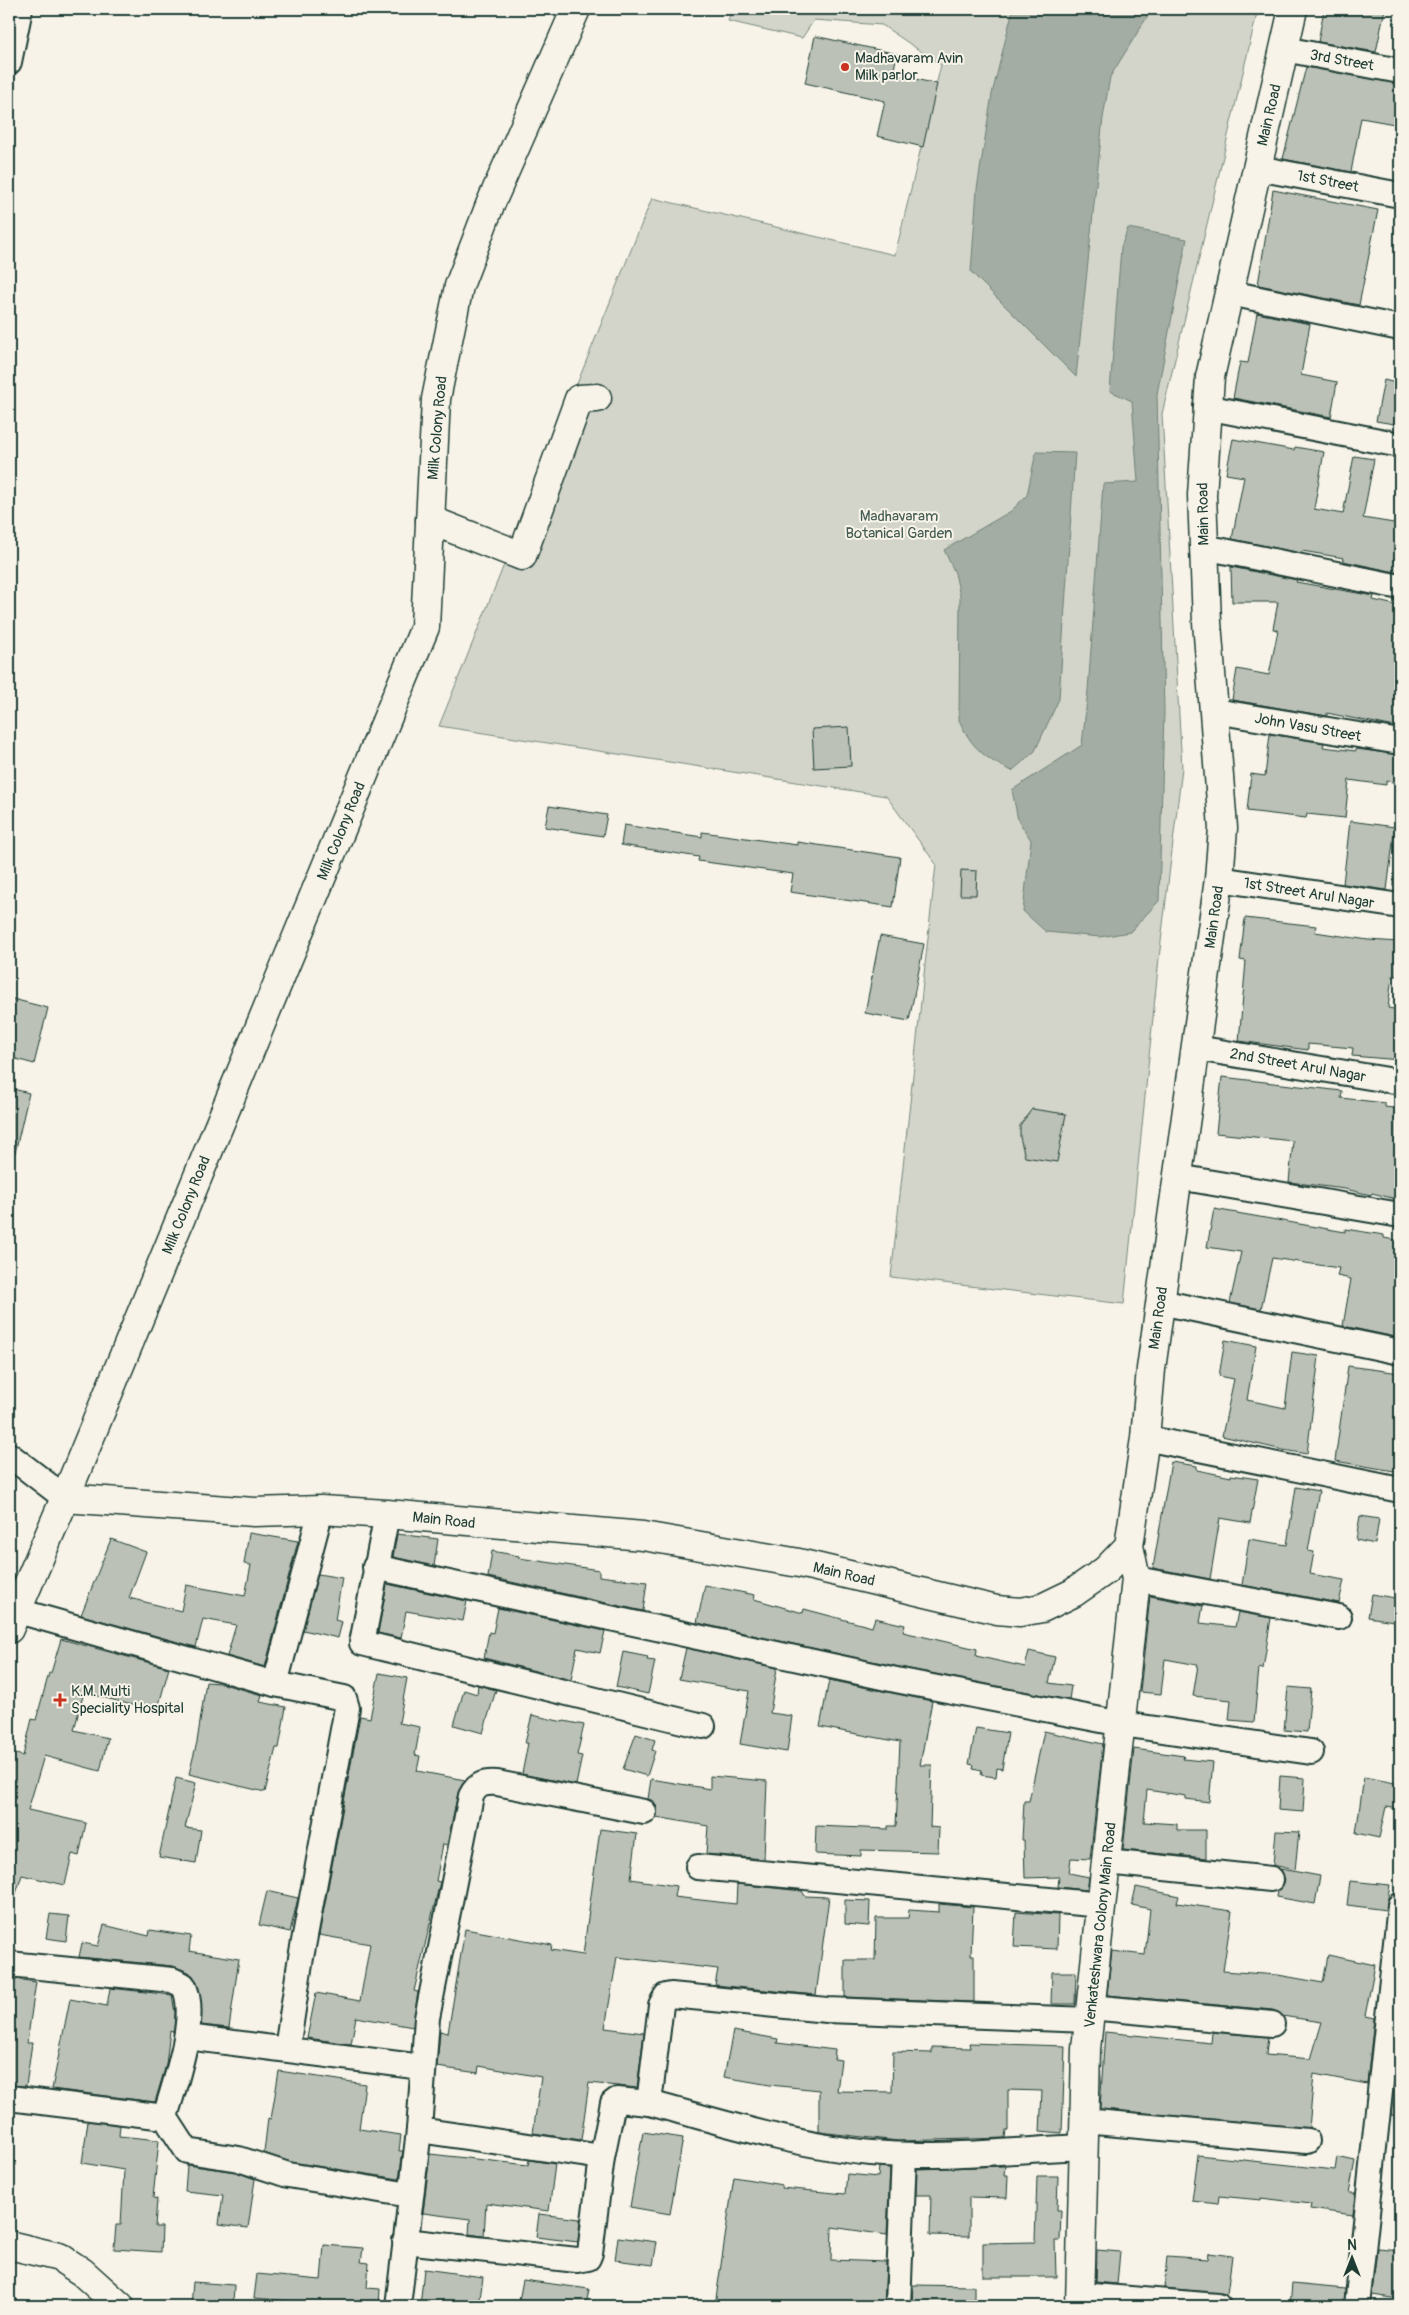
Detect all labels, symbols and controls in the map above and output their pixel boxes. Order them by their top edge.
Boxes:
street label: 3rd Street [1308,46,1376,76]
place label: Madhavaram Avin Milk parlor [855,49,963,85]
marker: Madhavaram Avin Milk parlor [839,61,851,73]
street label: Main Road [1253,82,1286,148]
street label: 1st Street [1295,166,1361,197]
street label: Milk Colony Road [423,375,452,481]
street label: Main Road [1193,482,1214,546]
park label: Madhavaram Botanical Garden [846,507,952,543]
street label: John Vasu Street [1253,709,1364,746]
street label: Milk Colony Road [313,779,370,883]
street label: 1st Street Arul Nagar [1242,874,1376,913]
street label: Main Road [1201,884,1228,950]
street label: 2nd Street Arul Nagar [1228,1044,1368,1087]
street label: Milk Colony Road [158,1153,215,1257]
street label: Main Road [1145,1285,1172,1351]
street label: Main Road [412,1508,476,1533]
street label: Main Road [811,1558,877,1591]
place label: K.M. Multi Speciality Hospital [71,1682,184,1718]
marker: K.M. Multi Speciality Hospital [53,1693,67,1707]
street label: Venkateshwara Colony Main Road [1080,1821,1121,2029]
north arrow [1326,2232,1376,2282]
text: N [1347,2237,1357,2254]

